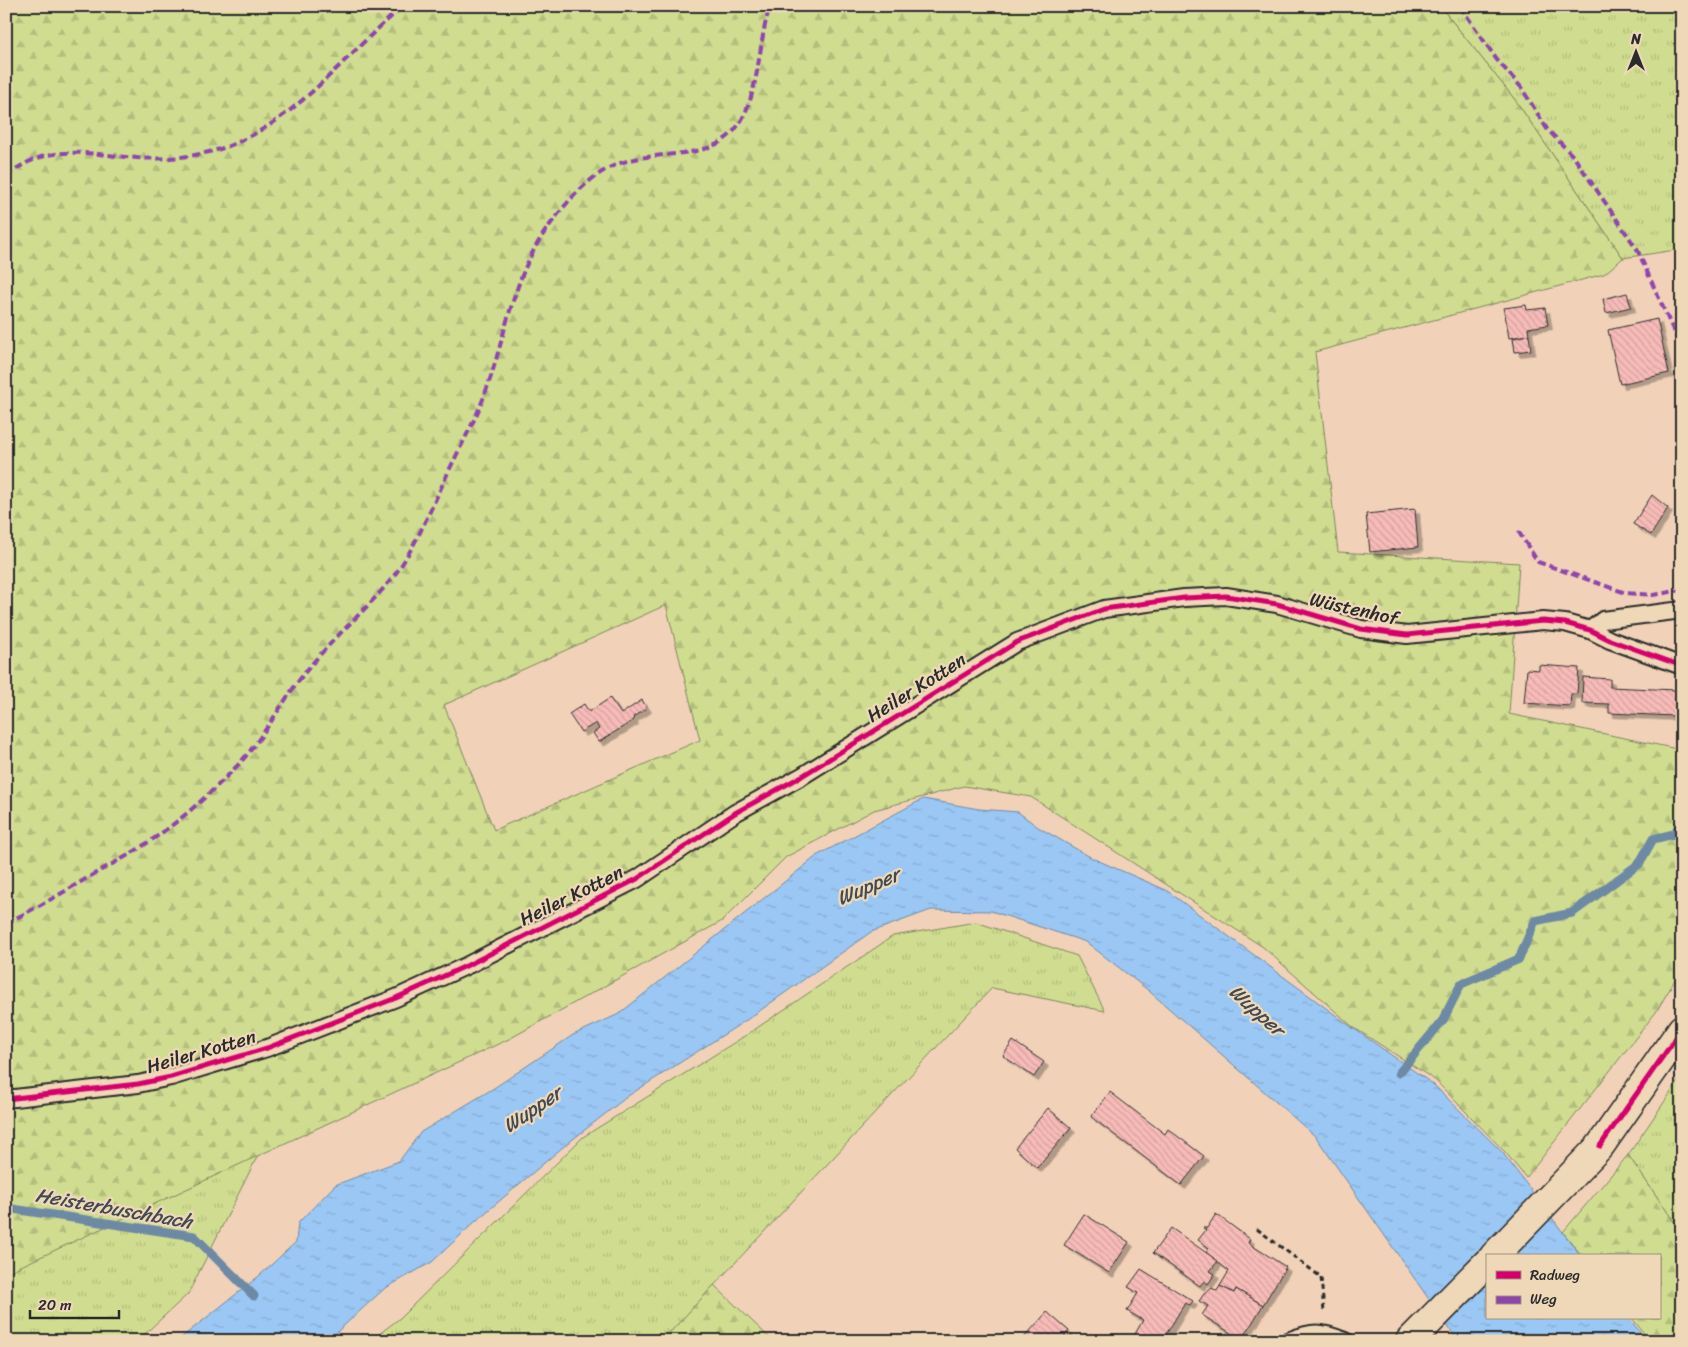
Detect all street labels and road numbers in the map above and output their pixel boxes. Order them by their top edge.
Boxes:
street label: Wüstenhof [1306,582,1404,635]
street label: Heiler Kotten [860,644,973,731]
street label: Heiler Kotten [513,856,629,935]
street label: Heiler Kotten [142,1020,260,1083]

